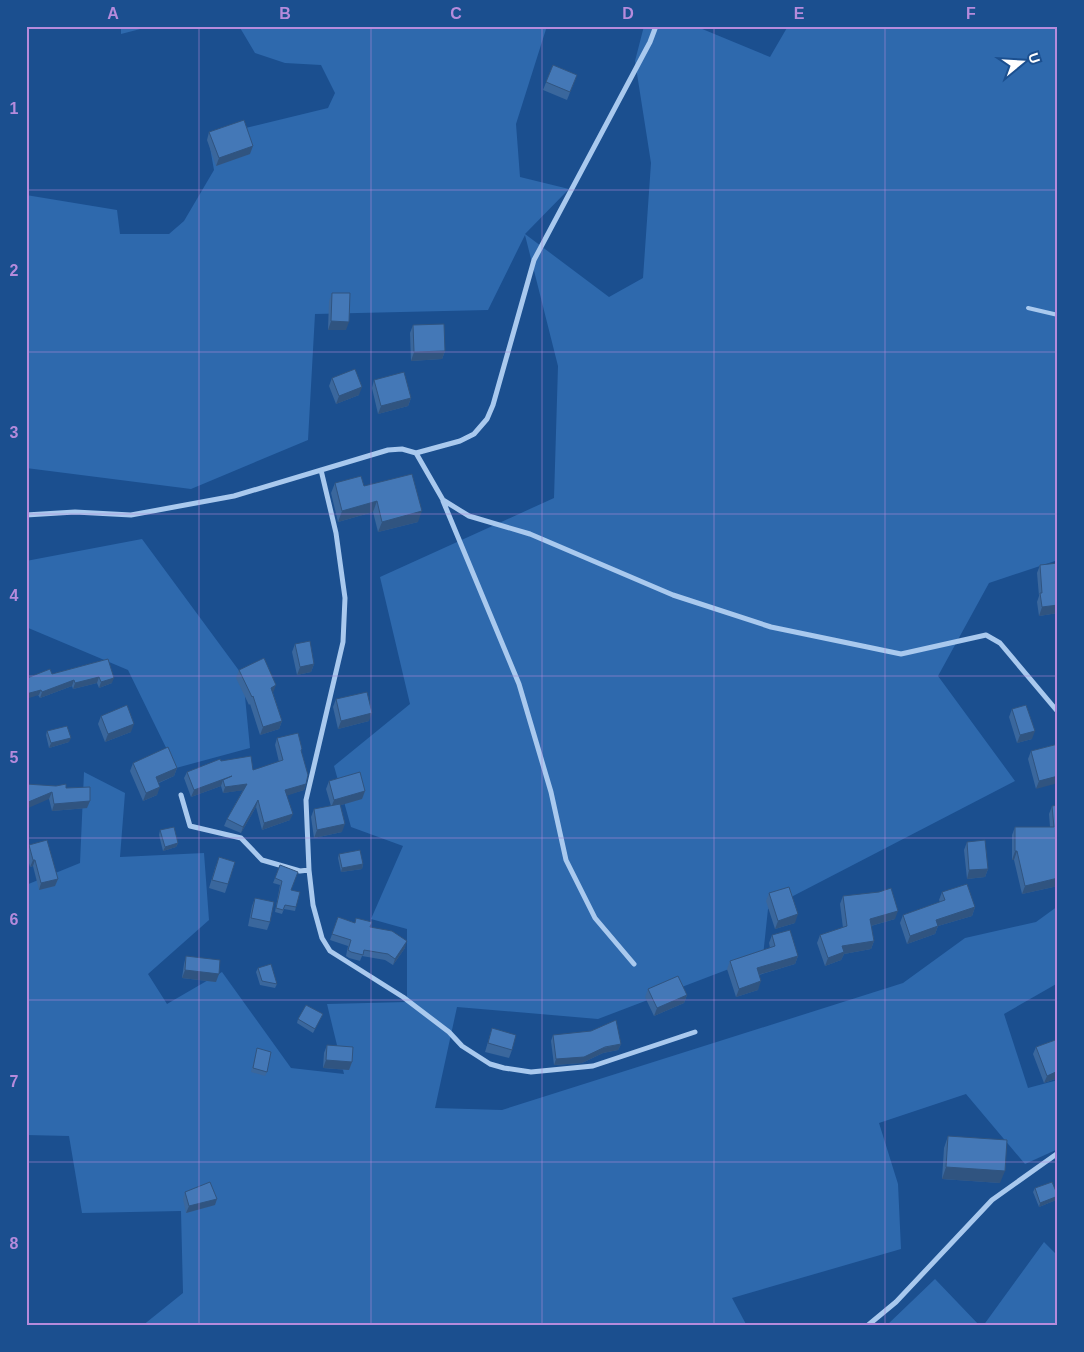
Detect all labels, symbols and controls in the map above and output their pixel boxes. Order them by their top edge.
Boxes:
text: A [107,5,119,22]
text: B [279,5,291,22]
text: C [450,5,462,22]
text: D [622,5,634,22]
text: E [794,5,805,22]
text: F [966,5,976,22]
north arrow [996,38,1046,88]
text: U [1025,51,1044,65]
text: 1 [10,100,19,117]
text: 2 [10,262,19,279]
text: 3 [10,424,19,441]
text: 4 [10,587,19,604]
text: 5 [10,749,19,766]
text: 6 [10,911,19,928]
text: 7 [10,1073,19,1090]
text: 8 [10,1235,19,1252]

